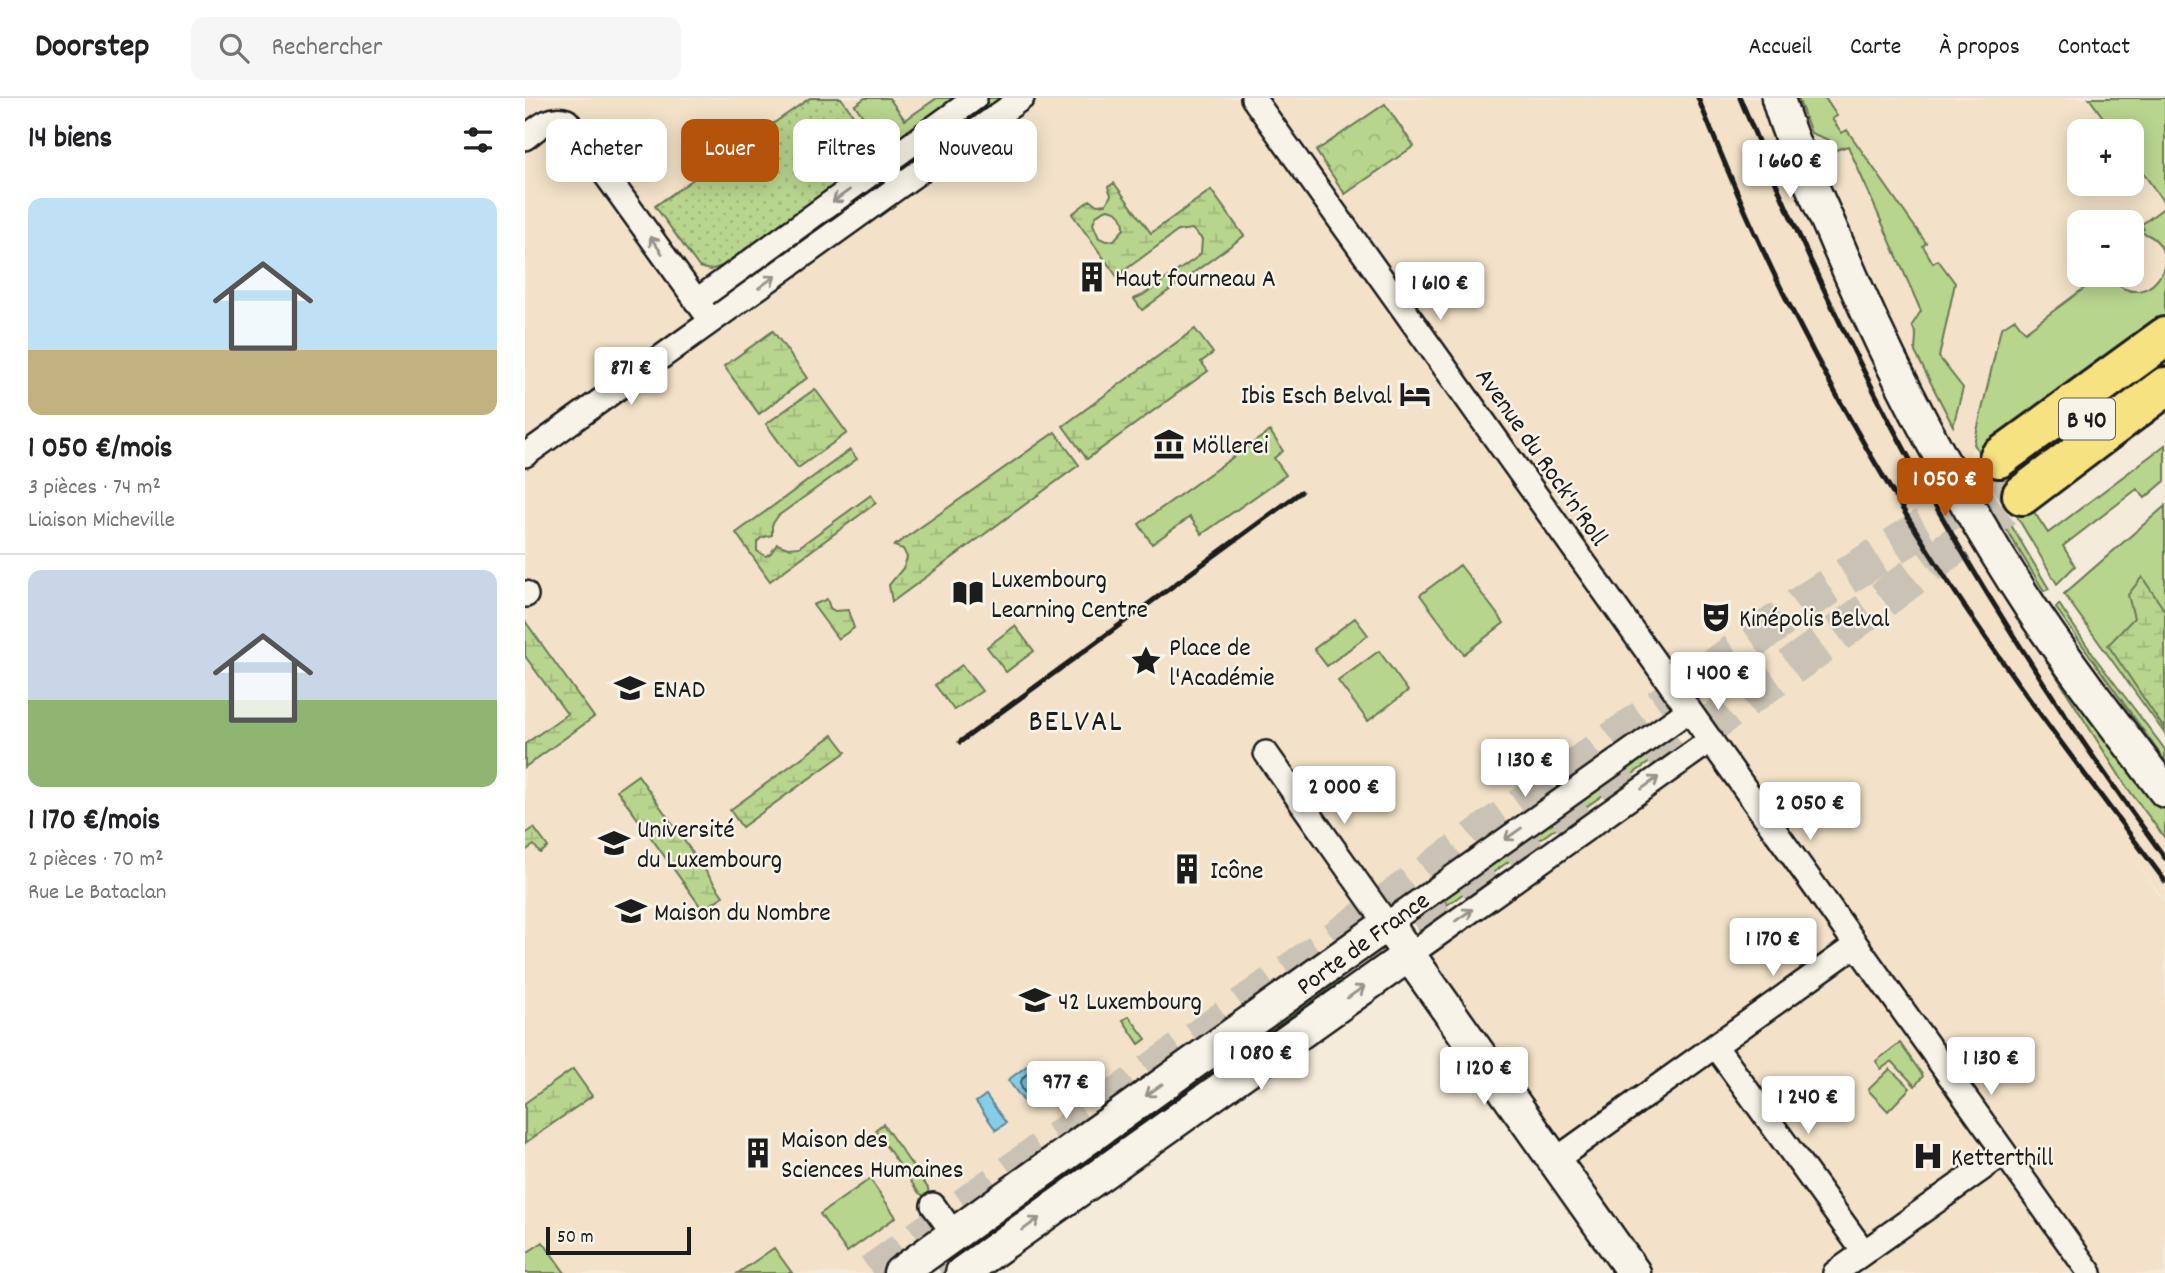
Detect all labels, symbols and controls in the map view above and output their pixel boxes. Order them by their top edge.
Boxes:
search box [191,17,681,80]
text: Doorstep [35,25,149,72]
icon: search [215,29,253,67]
text: Rechercher [271,30,382,67]
text: Accueil [1748,31,1812,65]
text: Carte [1850,31,1901,65]
text: À propos [1939,31,2020,65]
text: Contact [2058,31,2130,65]
text: 14 biens [28,119,112,162]
chip: Acheter [546,119,667,182]
chip: Louer [681,119,779,182]
chip: Filtres [793,119,900,182]
chip: Nouveau [914,119,1037,182]
map controls [2067,119,2144,287]
button: + [2067,119,2144,196]
icon: filters [459,121,497,159]
pin: 1 660 € [1725,140,1855,200]
text: 1 660 € [1758,146,1822,179]
one-way arrow [832,188,851,203]
button: − [2067,210,2144,287]
one-way arrow [649,236,663,255]
icon: home [200,243,326,369]
building icon: Haut fourneau A [1075,260,1109,294]
place label: Haut fourneau A [1115,262,1276,299]
pin: 1 610 € [1375,262,1505,322]
text: 1 610 € [1411,268,1469,301]
one-way arrow [757,275,776,290]
pin: 871 € [582,348,680,407]
text: 871 € [610,353,652,386]
street label: Avenue du Rock'n'Roll [1465,361,1616,555]
hotel icon: Ibis Esch Belval [1398,377,1432,411]
place label: Ibis Esch Belval [1241,379,1392,416]
road number: B 40 [2059,398,2115,440]
museum icon: Möllerei [1152,427,1186,461]
text: 1 050 €/mois [28,429,172,472]
place label: Möllerei [1192,429,1269,466]
pin: 1 050 € [1880,458,2010,518]
text: 1 050 € [1913,464,1977,497]
text: 3 pièces · 74 m² [28,472,161,505]
text: Liaison Micheville [28,505,175,538]
place label: Luxembourg Learning Centre [991,563,1148,630]
library icon: Luxembourg Learning Centre [951,576,985,610]
theatre icon: Kinépolis Belval [1699,600,1733,634]
place label: Kinépolis Belval [1739,602,1890,639]
icon: home [200,615,326,741]
place label: Place de l'Académie [1169,631,1275,698]
place icon: Place de l'Académie [1129,644,1163,678]
pin: 1 400 € [1653,652,1783,712]
text: 1 400 € [1686,658,1750,691]
school or university icon: ENAD [613,671,647,705]
place label: ENAD [653,673,705,710]
district label: BELVAL [1028,703,1124,746]
pin: 1 130 € [1460,740,1590,799]
text: 1 130 € [1497,745,1553,778]
pin: 2 000 € [1279,766,1409,826]
text: 2 000 € [1308,772,1380,805]
one-way arrow [1640,776,1659,790]
pin: 2 050 € [1745,782,1875,842]
text: 2 050 € [1775,788,1845,821]
text: 1 170 €/mois [28,801,160,844]
place label: Université du Luxembourg [637,813,782,880]
school or university icon: Université du Luxembourg [597,826,631,860]
one-way arrow [1504,827,1523,841]
text: 2 pièces · 70 m² [28,844,164,877]
building icon: Icône [1170,852,1204,886]
place label: Icône [1210,854,1264,891]
text: Rue Le Bataclan [28,877,166,910]
street label: Porte de France [1290,884,1438,1006]
school or university icon: Maison du Nombre [614,894,648,928]
place label: Maison du Nombre [654,896,831,933]
one-way arrow [1454,908,1473,922]
pin: 1 170 € [1708,918,1838,978]
text: 1 170 € [1746,924,1800,957]
school or university icon: 42 Luxembourg [1018,983,1052,1017]
place label: 42 Luxembourg [1058,985,1202,1022]
one-way arrow [1346,985,1365,999]
pin: 1 080 € [1196,1032,1326,1092]
text: 1 080 € [1230,1038,1292,1071]
pin: 1 130 € [1926,1038,2056,1097]
text: 1 130 € [1963,1043,2019,1076]
pin: 1 120 € [1419,1048,1549,1107]
text: 1 120 € [1456,1053,1512,1086]
pin: 977 € [1017,1062,1115,1121]
text: 977 € [1043,1067,1089,1100]
pin: 1 240 € [1743,1076,1873,1136]
text: 1 240 € [1778,1082,1838,1115]
one-way arrow [1145,1083,1164,1097]
place label: Maison des Sciences Humaines [781,1123,964,1190]
building icon: Maison des Sciences Humaines [741,1136,775,1170]
hospital icon: Ketterthill [1911,1139,1945,1173]
place label: Ketterthill [1951,1141,2053,1178]
one-way arrow [1021,1217,1040,1231]
scale bar [546,1224,691,1256]
text: 50 m [557,1225,594,1252]

